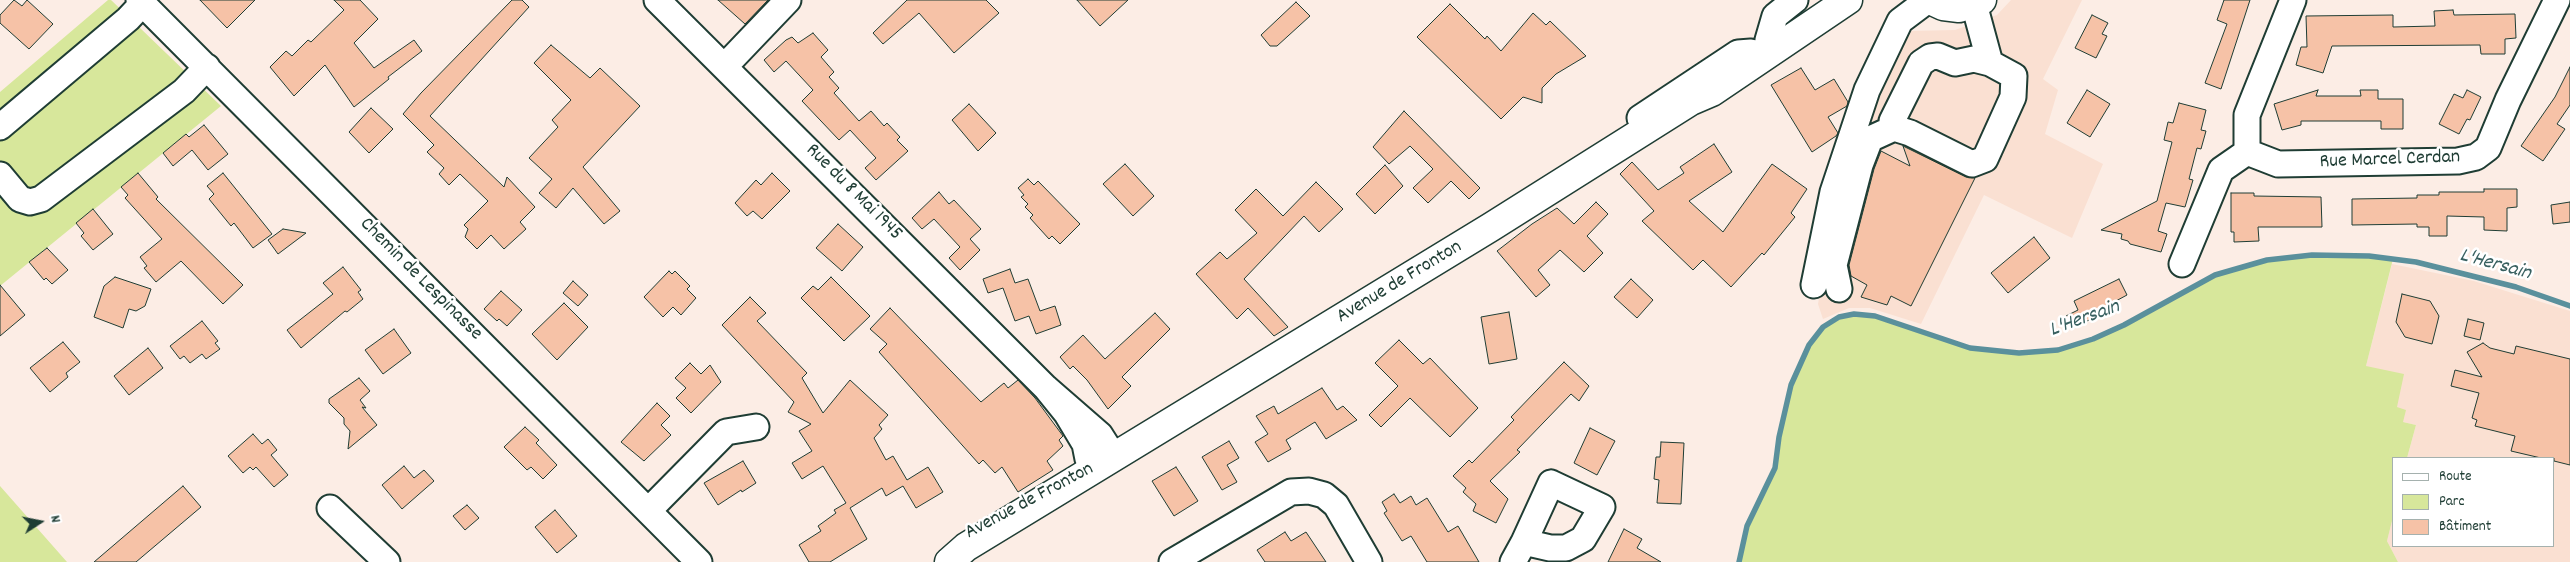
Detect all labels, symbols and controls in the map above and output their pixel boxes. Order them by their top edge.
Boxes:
street label: Rue du 8 Mai 1945 [799,139,907,247]
street label: Rue Marcel Cerdan [2319,147,2461,175]
street label: Chemin de Lespinasse [353,213,487,347]
street label: Avenue de Fronton [1333,236,1467,330]
water label: L'Hersain [2457,244,2533,288]
water label: L'Hersain [2047,296,2123,344]
legend [2392,457,2555,547]
street label: Avenue de Fronton [962,458,1098,546]
text: Route [2439,466,2472,488]
text: Parc [2439,491,2464,513]
north arrow [15,497,65,547]
text: N [44,514,65,524]
text: Bâtiment [2439,516,2491,538]

